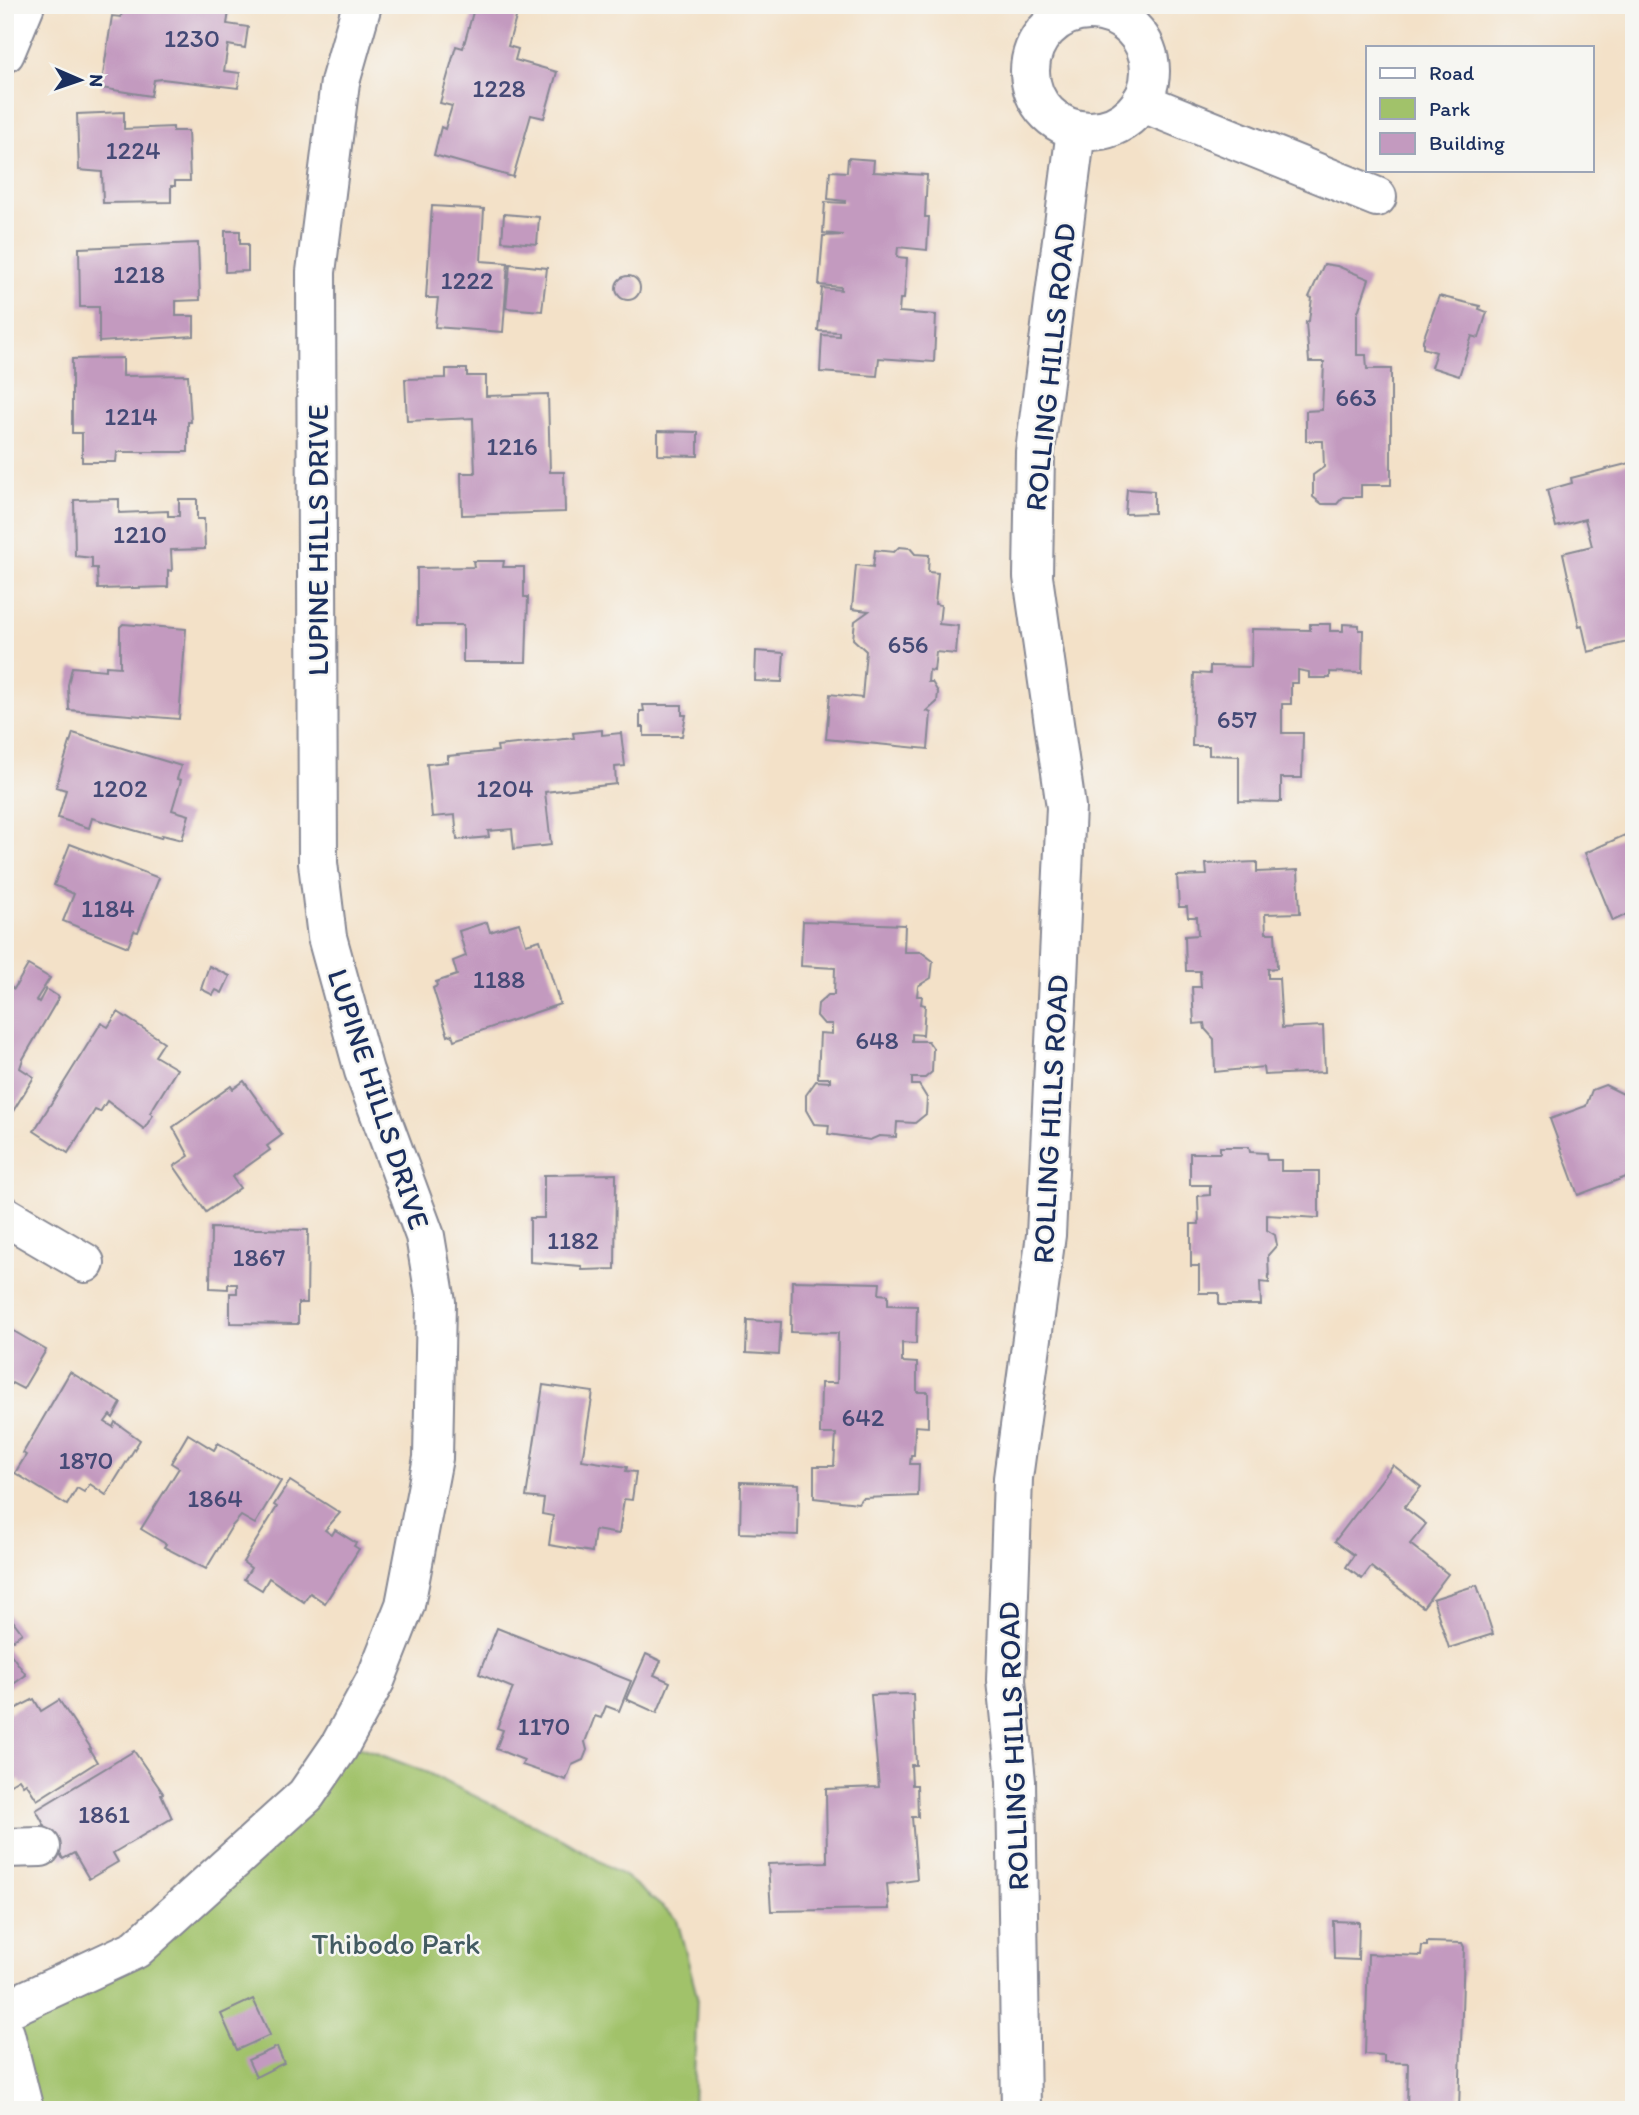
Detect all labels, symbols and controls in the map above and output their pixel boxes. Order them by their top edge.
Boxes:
house number: 1230 [164,22,220,54]
north arrow [46,46,116,116]
legend [1366,46,1594,172]
text: Road [1429,60,1475,85]
house number: 1228 [472,72,526,104]
text: N [85,74,108,87]
text: Park [1429,96,1471,121]
text: Building [1429,130,1505,155]
house number: 1224 [105,134,161,166]
street label: ROLLING HILLS ROAD [1016,221,1084,513]
house number: 1218 [113,258,165,290]
house number: 1222 [440,264,494,296]
house number: 663 [1335,381,1377,413]
house number: 1214 [104,400,158,432]
street label: LUPINE HILLS DRIVE [299,404,336,676]
house number: 1216 [486,430,538,462]
house number: 1210 [113,518,167,550]
house number: 656 [887,628,929,660]
house number: 657 [1217,703,1257,735]
house number: 1202 [92,772,148,804]
house number: 1204 [476,772,534,804]
house number: 1184 [81,892,135,924]
house number: 1188 [473,963,525,995]
street label: LUPINE HILLS DRIVE [319,964,439,1234]
street label: ROLLING HILLS ROAD [1024,973,1076,1265]
house number: 648 [855,1024,899,1056]
house number: 1182 [547,1224,599,1256]
house number: 1867 [233,1241,286,1273]
house number: 642 [841,1401,885,1433]
house number: 1870 [58,1444,114,1476]
house number: 1864 [187,1482,243,1514]
street label: ROLLING HILLS ROAD [989,1601,1037,1891]
house number: 1170 [517,1710,571,1742]
house number: 1861 [78,1798,130,1830]
park label: Thibodo Park [312,1925,480,1962]

